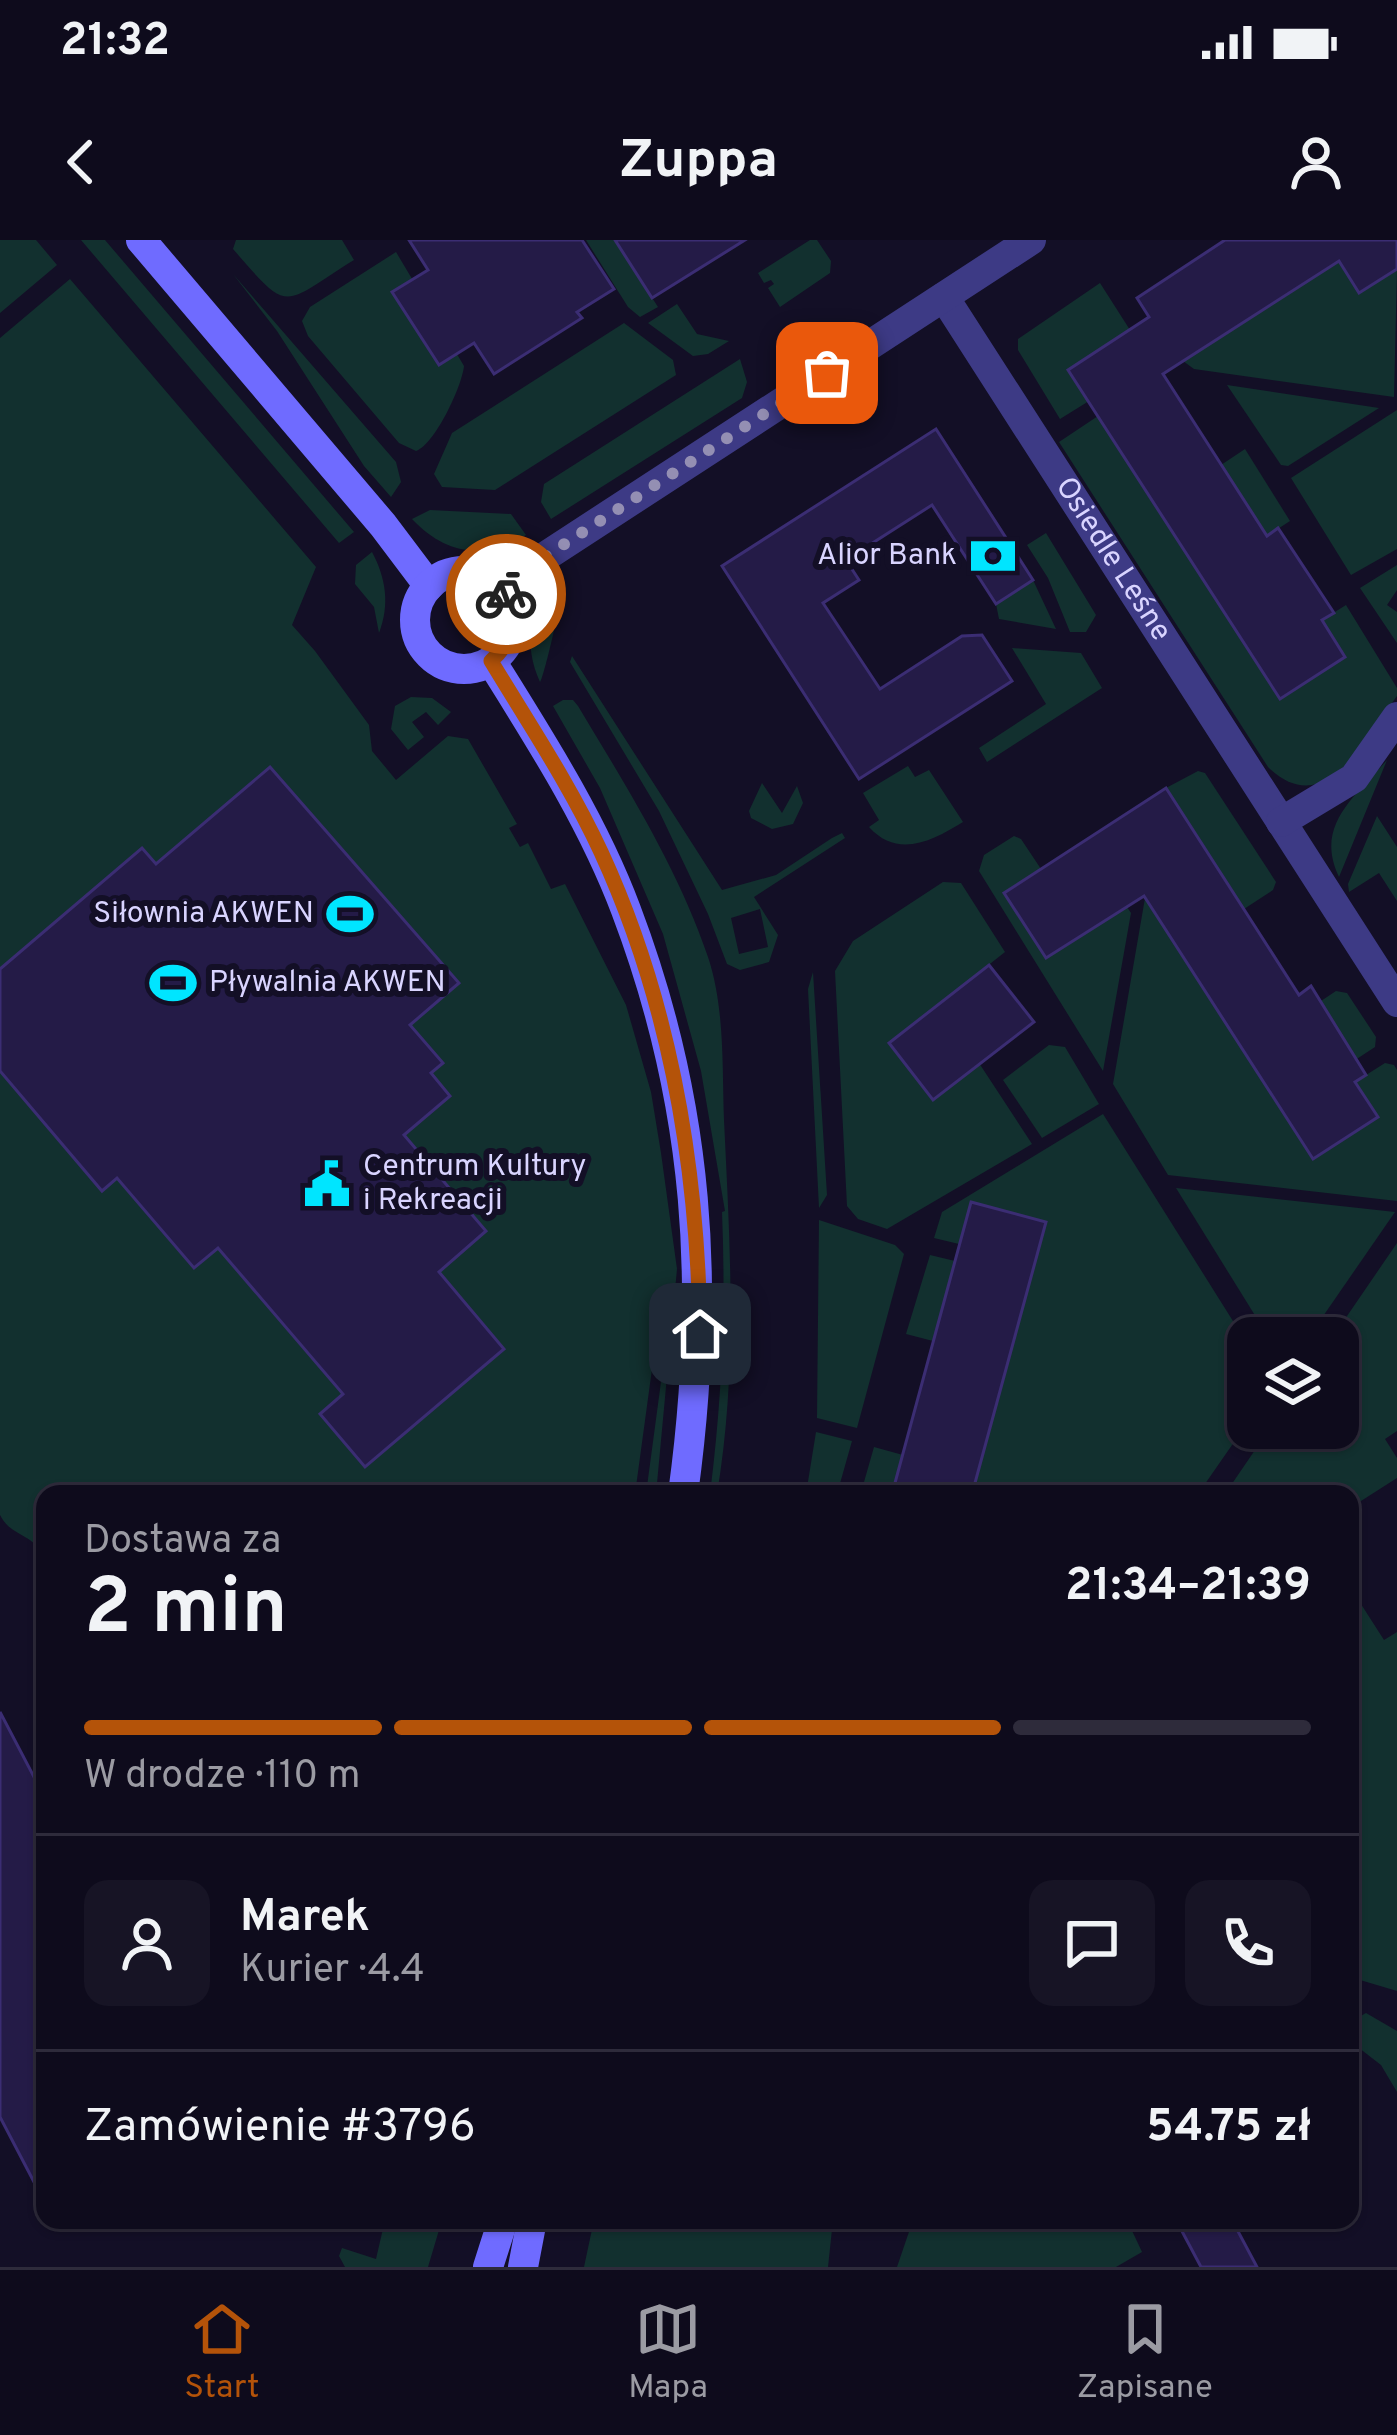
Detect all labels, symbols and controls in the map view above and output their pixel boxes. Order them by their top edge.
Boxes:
text: 21:32 [60,14,170,71]
text: Zuppa [619,128,778,197]
icon: back [48,129,114,195]
icon: person [1283,129,1349,195]
pin [776,322,878,424]
icon: bag [794,340,860,406]
street label: Osiedle Leśne [1046,470,1179,649]
bank icon: Alior Bank [968,531,1018,581]
courier [446,534,566,654]
place label: Alior Bank [817,538,957,575]
icon: bike [473,561,539,627]
sports icon: Siłownia AKWEN [325,889,375,939]
place label: Siłownia AKWEN [93,896,314,933]
sports icon: Pływalnia AKWEN [148,958,198,1008]
place label: Pływalnia AKWEN [209,965,446,1002]
place label: Centrum Kultury i Rekreacji [363,1149,586,1220]
public building icon: Centrum Kultury i Rekreacji [302,1159,352,1209]
pin [649,1283,751,1385]
icon: home [667,1301,733,1367]
map controls [1227,1317,1359,1449]
button: layers [1227,1317,1359,1449]
text: Dostawa za [84,1518,281,1567]
text: 21:34–21:39 [1065,1559,1311,1616]
text: 2 min [84,1562,288,1661]
text: W drodze · 110 m [84,1753,361,1802]
button: person [84,1880,210,2006]
button: chat [1029,1880,1155,2006]
button: phone [1185,1880,1311,2006]
text: Marek [240,1890,370,1947]
text: Kurier · 4.4 [240,1947,425,1996]
text: Zamówienie #3796 [84,2100,476,2157]
text: 54.75 zł [1146,2100,1311,2157]
tab: Start [184,2296,260,2410]
tab: Mapa [628,2296,708,2410]
tab: Zapisane [1077,2296,1213,2410]

